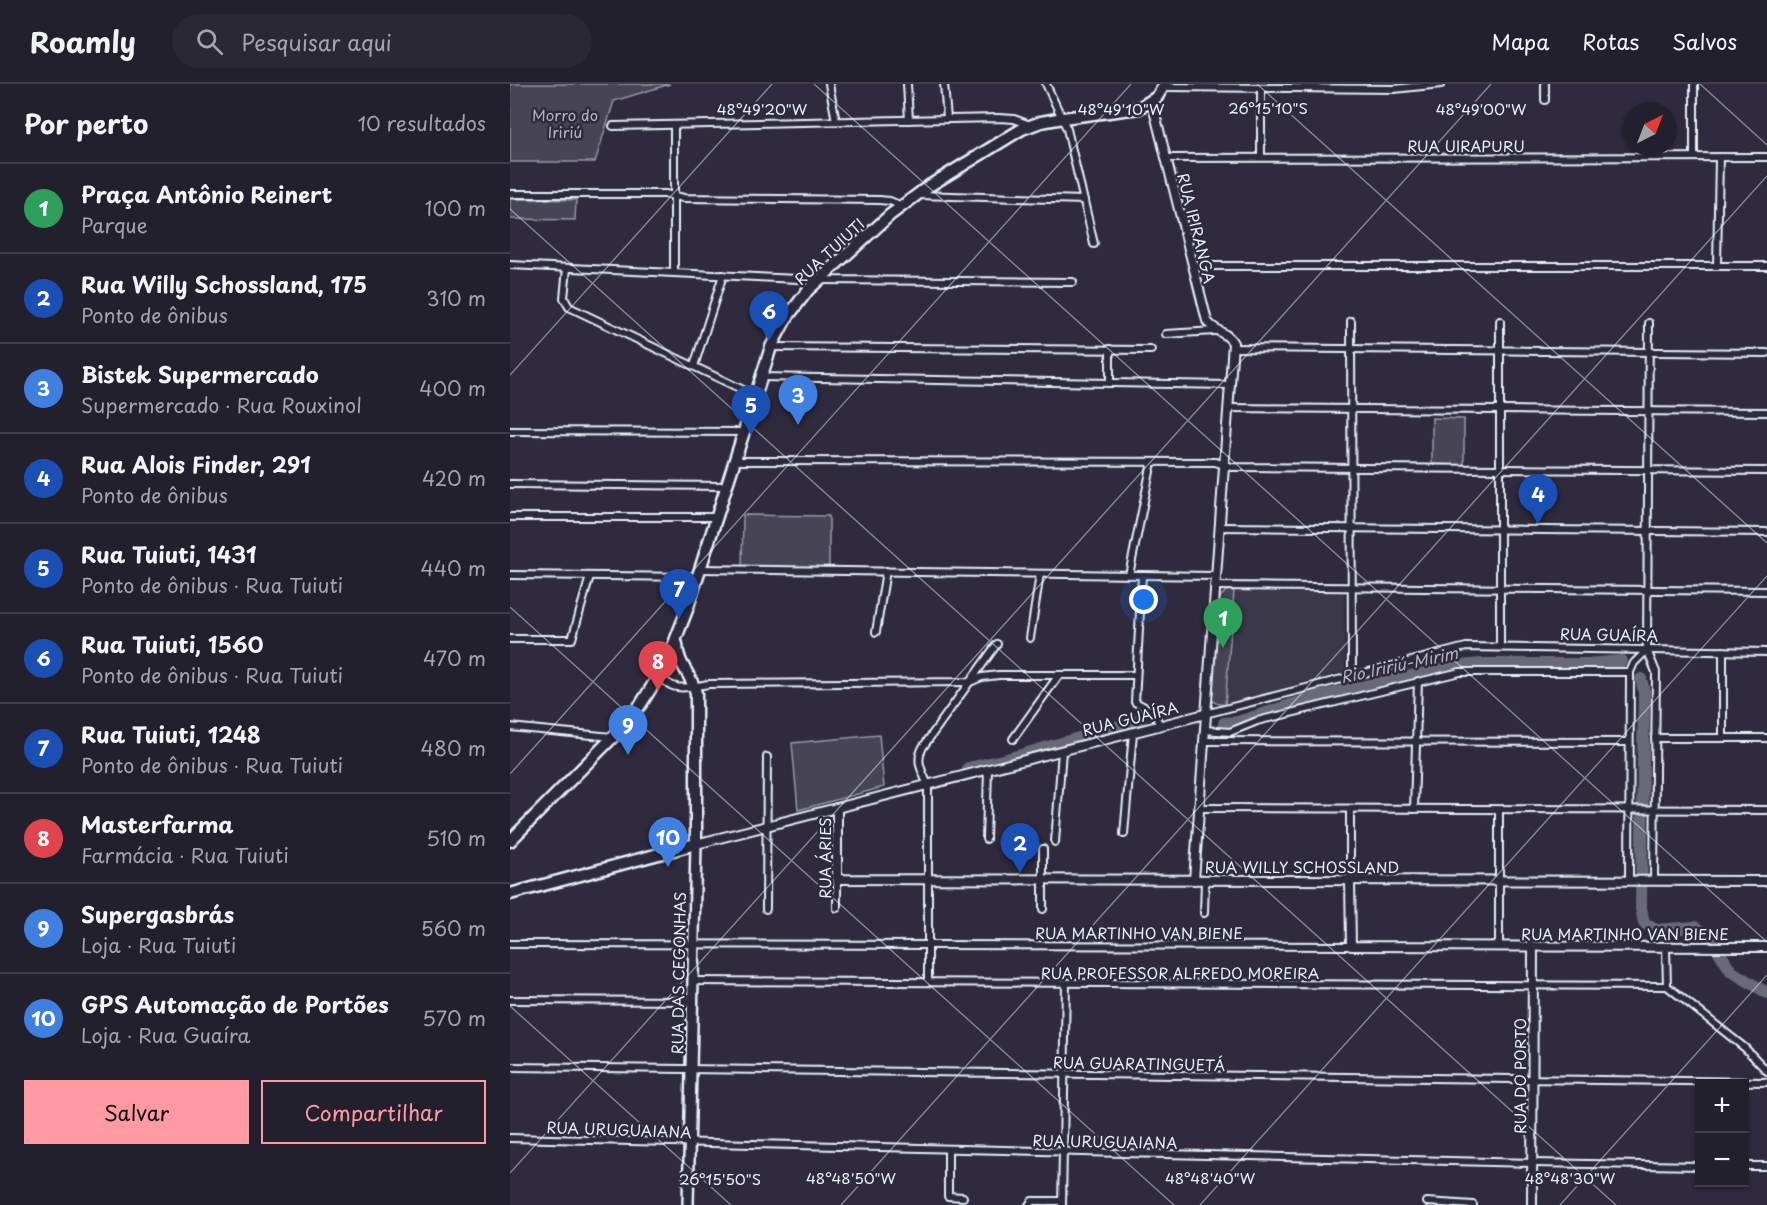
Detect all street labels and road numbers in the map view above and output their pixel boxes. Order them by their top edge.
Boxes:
street label: RUA UIRAPURU [1407,134,1525,157]
street label: RUA IPIRANGA [1172,170,1222,286]
street label: RUA TUIUTI [789,212,869,290]
street label: RUA GUAÍRA [1560,622,1658,646]
street label: RUA GUAÍRA [1080,695,1180,741]
street label: RUA ÁRIES [813,817,836,899]
street label: RUA WILLY SCHOSSLAND [1205,855,1399,878]
street label: RUA DAS CEGONHAS [665,891,691,1055]
street label: RUA MARTINHO VAN BIENE [1035,921,1243,944]
street label: RUA MARTINHO VAN BIENE [1521,922,1729,945]
street label: RUA PROFESSOR ALFREDO MOREIRA [1041,961,1319,984]
street label: RUA DO PORTO [1508,1018,1531,1134]
street label: RUA GUARATINGUETÁ [1053,1050,1225,1076]
street label: RUA URUGUAIANA [546,1115,692,1143]
street label: RUA URUGUAIANA [1032,1128,1178,1154]

